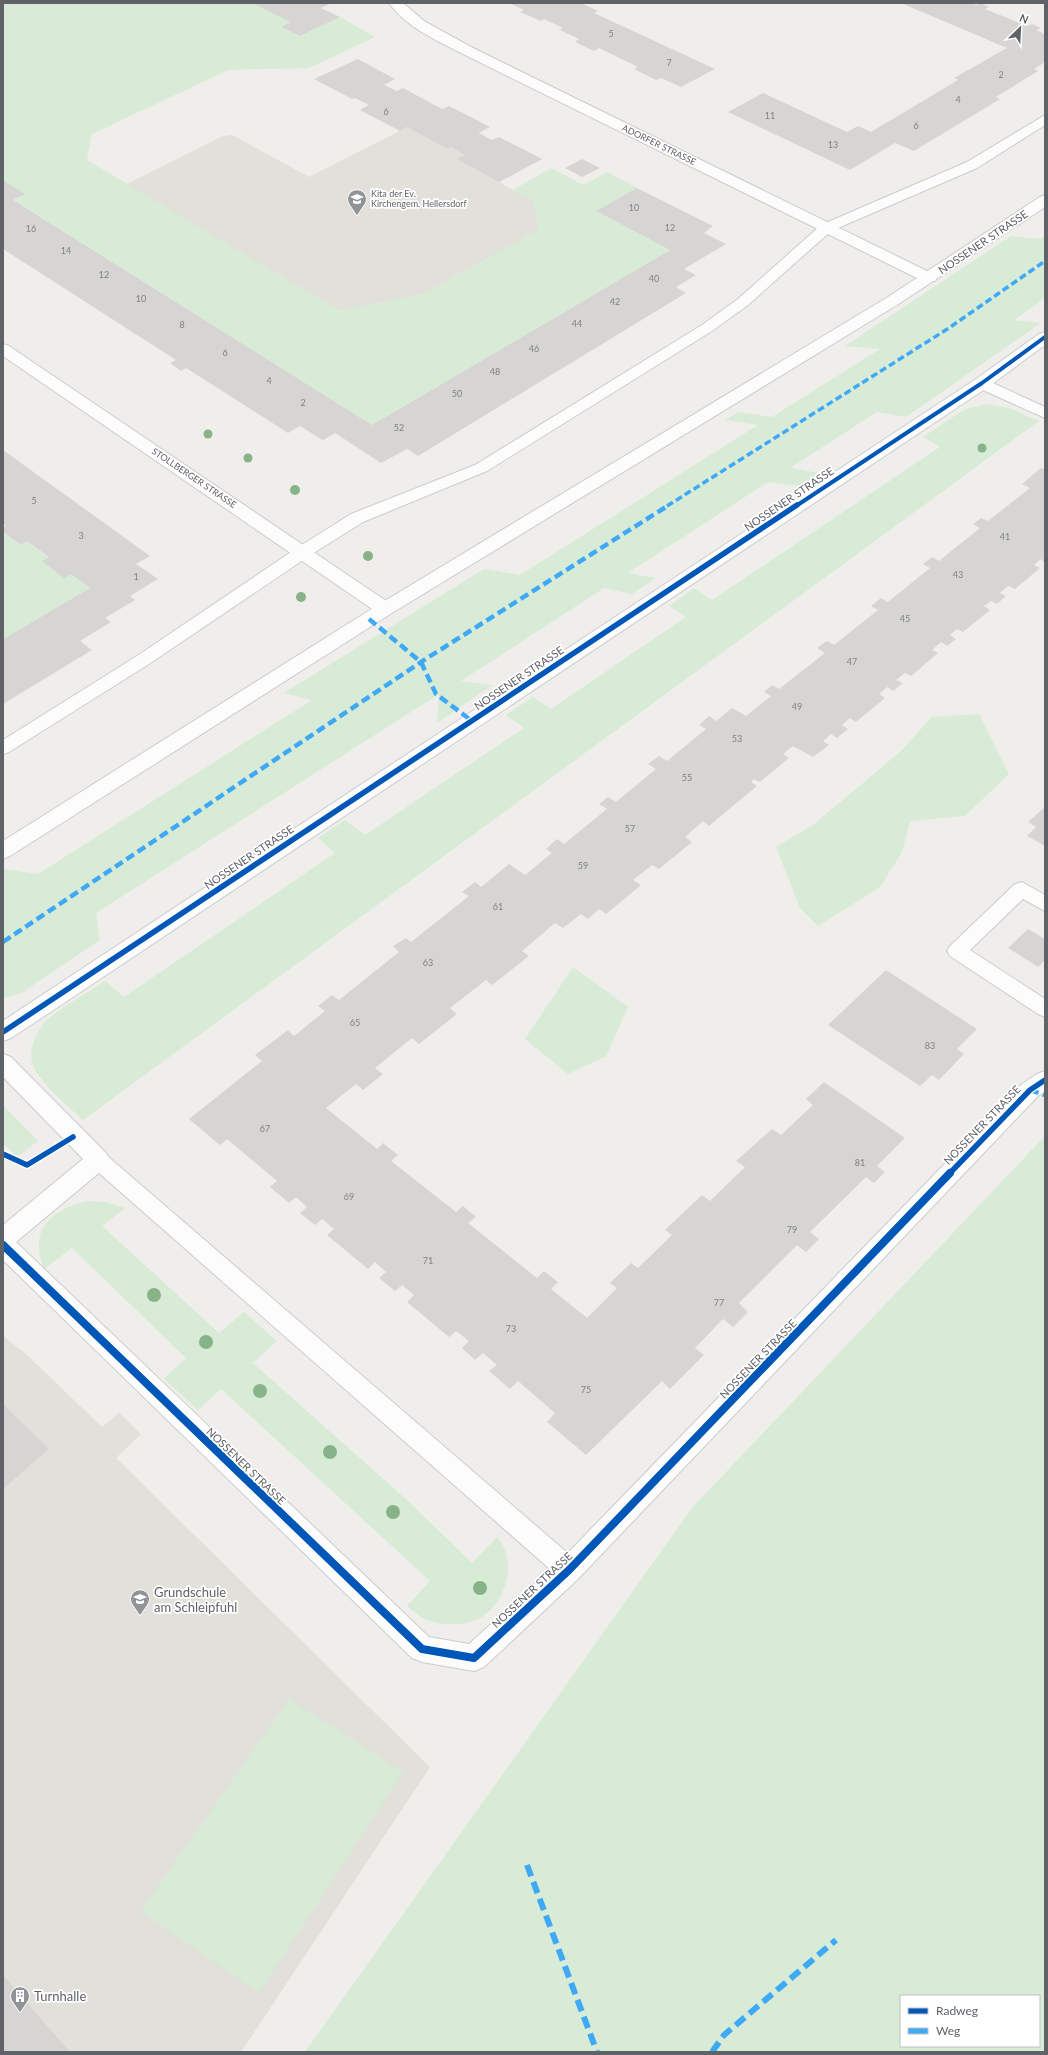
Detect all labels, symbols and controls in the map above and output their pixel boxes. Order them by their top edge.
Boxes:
north arrow [1000,8,1040,48]
text: N [1018,11,1031,26]
house number: 5 [608,28,614,39]
house number: 7 [666,57,672,68]
house number: 2 [998,69,1004,80]
house number: 4 [955,94,961,105]
house number: 6 [383,106,389,117]
house number: 11 [765,110,775,121]
house number: 6 [913,120,919,131]
street label: ADORFER STRASSE [620,122,698,167]
house number: 13 [828,139,838,150]
school or university icon: Kita der Ev. Kirchengem. Hellersdorf [346,188,368,216]
place label: Kita der Ev. Kirchengem. Hellersdorf [371,188,468,209]
house number: 10 [629,202,639,213]
street label: NOSSENER STRASSE [936,207,1030,276]
house number: 12 [665,222,675,233]
house number: 16 [26,223,36,234]
house number: 14 [61,245,71,256]
house number: 12 [99,269,109,280]
house number: 40 [649,273,659,284]
house number: 10 [136,293,146,304]
house number: 42 [610,296,620,307]
house number: 44 [572,318,582,329]
house number: 8 [179,319,185,330]
house number: 46 [529,343,539,354]
house number: 6 [222,347,228,358]
house number: 48 [490,366,500,377]
house number: 4 [266,375,272,386]
house number: 50 [452,388,462,399]
house number: 2 [300,397,306,408]
house number: 52 [394,422,404,433]
street label: STOLLBERGER STRASSE [150,445,239,510]
street label: NOSSENER STRASSE [742,464,836,533]
house number: 5 [31,495,37,506]
house number: 3 [78,530,84,541]
house number: 41 [1000,531,1010,542]
house number: 43 [953,569,963,580]
house number: 1 [133,571,139,582]
house number: 45 [900,613,910,624]
street label: NOSSENER STRASSE [472,643,566,712]
house number: 47 [847,656,857,667]
house number: 49 [792,701,802,712]
house number: 53 [732,733,742,744]
house number: 55 [682,772,692,783]
street label: NOSSENER STRASSE [202,822,296,891]
house number: 57 [625,823,635,834]
house number: 59 [578,860,588,871]
house number: 61 [493,901,503,912]
house number: 63 [423,957,433,968]
house number: 65 [350,1017,360,1028]
house number: 83 [925,1040,935,1051]
street label: NOSSENER STRASSE [940,1082,1023,1167]
house number: 67 [260,1123,270,1134]
house number: 81 [855,1157,865,1168]
house number: 69 [344,1191,354,1202]
house number: 79 [787,1224,797,1235]
house number: 71 [423,1255,433,1266]
house number: 77 [714,1297,724,1308]
street label: NOSSENER STRASSE [716,1316,799,1401]
house number: 73 [506,1323,516,1334]
house number: 75 [581,1384,591,1395]
street label: NOSSENER STRASSE [204,1424,289,1507]
street label: NOSSENER STRASSE [489,1549,575,1630]
place label: Grundschule am Schleipfuhl [154,1584,237,1615]
school or university icon: Grundschule am Schleipfuhl [129,1588,151,1616]
building icon: Turnhalle [9,1985,31,2013]
place label: Turnhalle [34,1988,86,2004]
legend [900,1995,1040,2047]
text: Radweg [936,2003,978,2018]
text: Weg [936,2023,960,2038]

